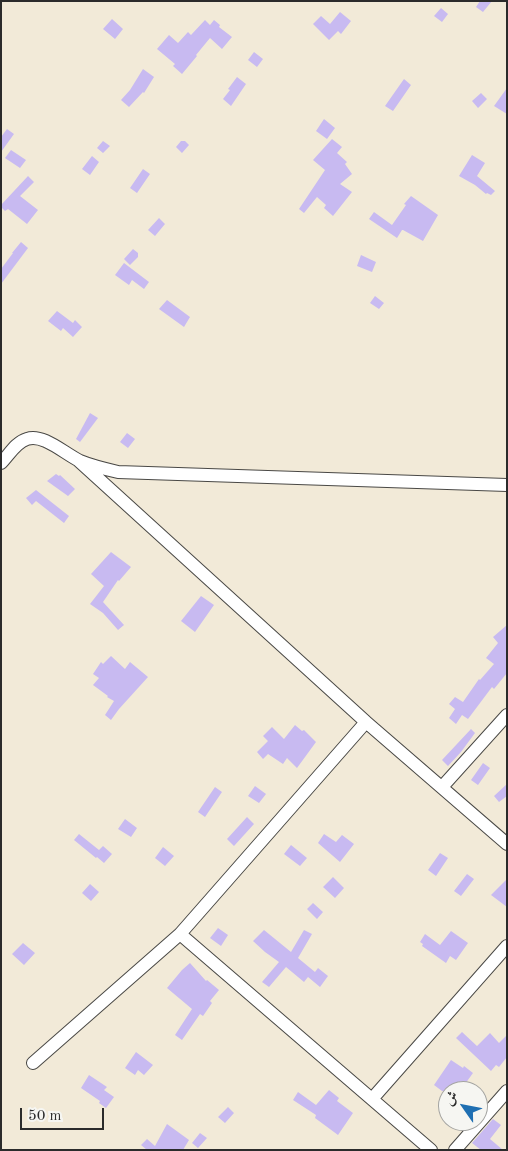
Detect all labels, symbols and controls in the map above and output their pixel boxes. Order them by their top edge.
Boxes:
north arrow [438,1081,488,1131]
text: ش [442,1089,461,1108]
scale bar [22,1098,106,1130]
text: 50 m [28,1109,62,1124]

